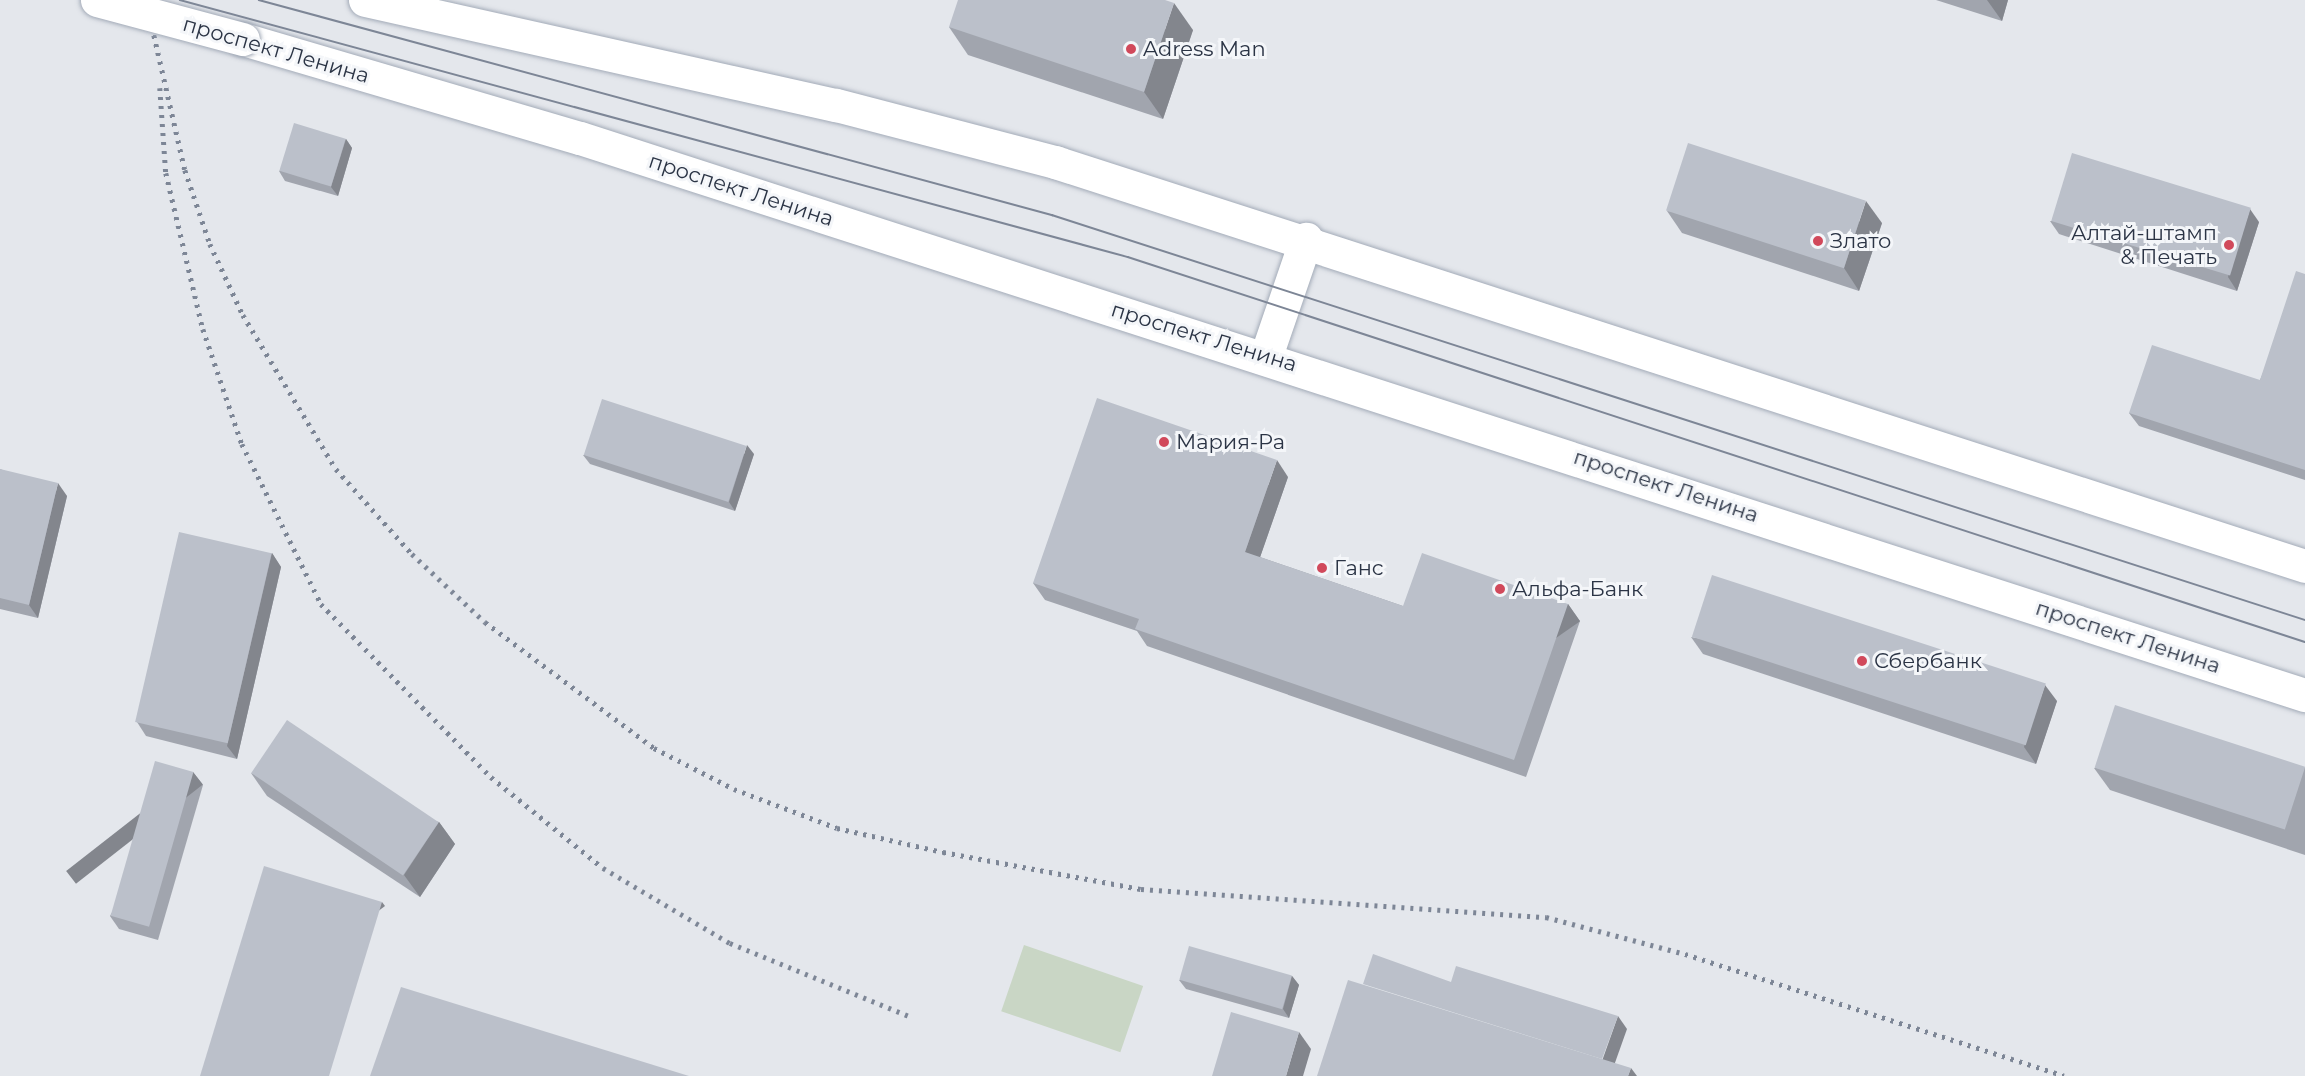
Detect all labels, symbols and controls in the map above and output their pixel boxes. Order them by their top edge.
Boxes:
street label: проспект Ленина [180,11,372,89]
place label: Adress Man [1143,36,1266,62]
marker: Adress Man [1124,42,1138,56]
street label: проспект Ленина [645,148,837,232]
place label: Алтай-штамп & Печать [2071,220,2217,270]
place label: Злато [1830,228,1891,254]
marker: Злато [1811,234,1825,248]
marker: Алтай-штамп & Печать [2222,238,2236,252]
street label: проспект Ленина [1108,297,1300,377]
place label: Мария-Ра [1176,429,1285,455]
marker: Мария-Ра [1157,435,1171,449]
street label: проспект Ленина [1570,444,1762,528]
place label: Ганс [1334,555,1384,581]
marker: Ганс [1315,561,1329,575]
place label: Альфа-Банк [1512,576,1643,602]
marker: Альфа-Банк [1493,582,1507,596]
street label: проспект Ленина [2032,595,2224,679]
place label: Сбербанк [1874,648,1982,674]
marker: Сбербанк [1855,654,1869,668]

